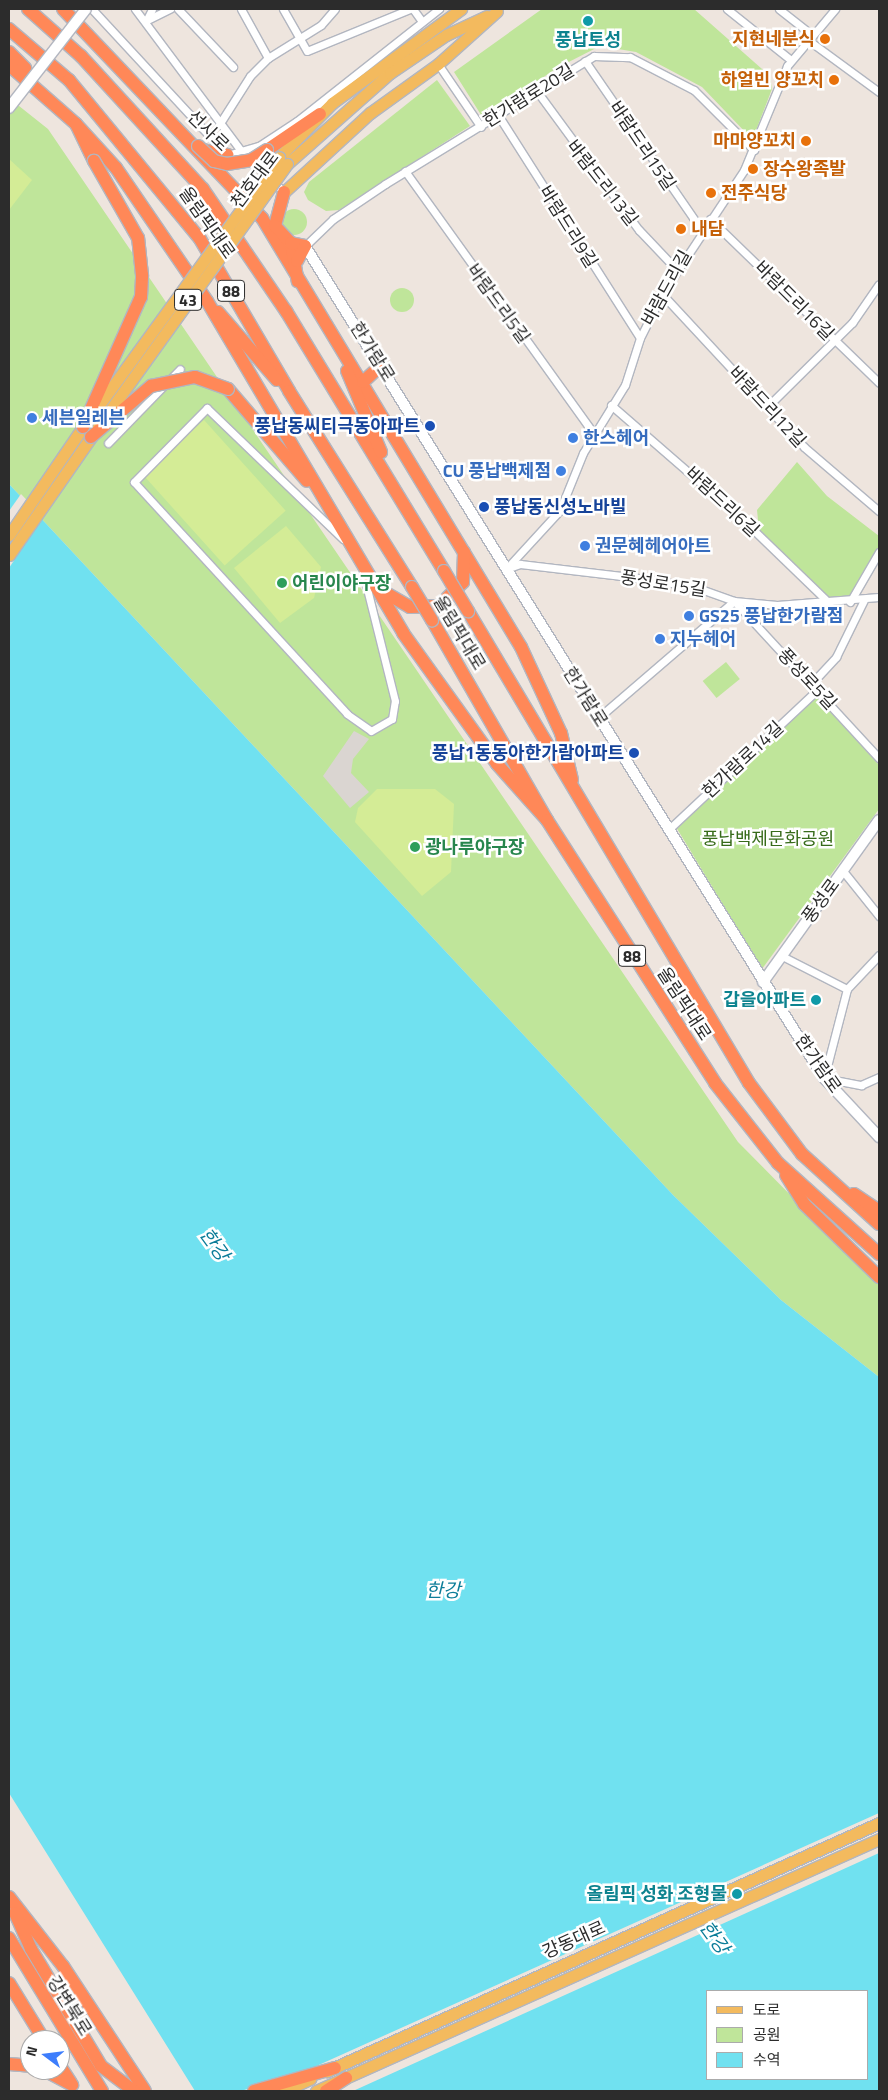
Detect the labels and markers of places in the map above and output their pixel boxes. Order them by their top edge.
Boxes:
marker: 풍납토성 [582,15,594,27]
place label: 지현네분식 [732,28,815,50]
place label: 풍납토성 [555,29,621,51]
marker: 지현네분식 [819,33,831,45]
place label: 하얼빈 양꼬치 [721,69,824,91]
marker: 하얼빈 양꼬치 [828,74,840,86]
place label: 마마양꼬치 [713,130,796,152]
marker: 마마양꼬치 [800,135,812,147]
place label: 장수왕족발 [763,158,846,180]
marker: 장수왕족발 [747,163,759,175]
place label: 전주식당 [721,182,787,204]
marker: 전주식당 [705,187,717,199]
place label: 내담 [691,218,724,240]
marker: 내담 [675,223,687,235]
place label: 세븐일레븐 [42,407,125,429]
marker: 세븐일레븐 [26,412,38,424]
place label: 풍납동씨티극동아파트 [254,415,420,437]
marker: 풍납동씨티극동아파트 [424,420,436,432]
place label: 한스헤어 [583,427,649,449]
marker: 한스헤어 [567,432,579,444]
place label: CU 풍납백제점 [443,460,551,482]
marker: CU 풍납백제점 [555,465,567,477]
place label: 풍납동신성노바빌 [494,496,626,518]
marker: 풍납동신성노바빌 [478,501,490,513]
place label: 권문혜헤어아트 [595,535,711,557]
marker: 권문혜헤어아트 [579,540,591,552]
place label: 어린이야구장 [292,572,391,594]
marker: 어린이야구장 [276,577,288,589]
place label: GS25 풍납한가람점 [699,605,843,627]
marker: GS25 풍납한가람점 [683,610,695,622]
place label: 지누헤어 [670,628,736,650]
marker: 지누헤어 [654,633,666,645]
place label: 풍납1동동아한가람아파트 [432,742,624,764]
marker: 풍납1동동아한가람아파트 [628,747,640,759]
place label: 광나루야구장 [425,836,524,858]
marker: 광나루야구장 [409,841,421,853]
place label: 갑을아파트 [723,989,806,1011]
marker: 갑을아파트 [810,994,822,1006]
place label: 올림픽 성화 조형물 [587,1883,727,1905]
marker: 올림픽 성화 조형물 [731,1888,743,1900]

